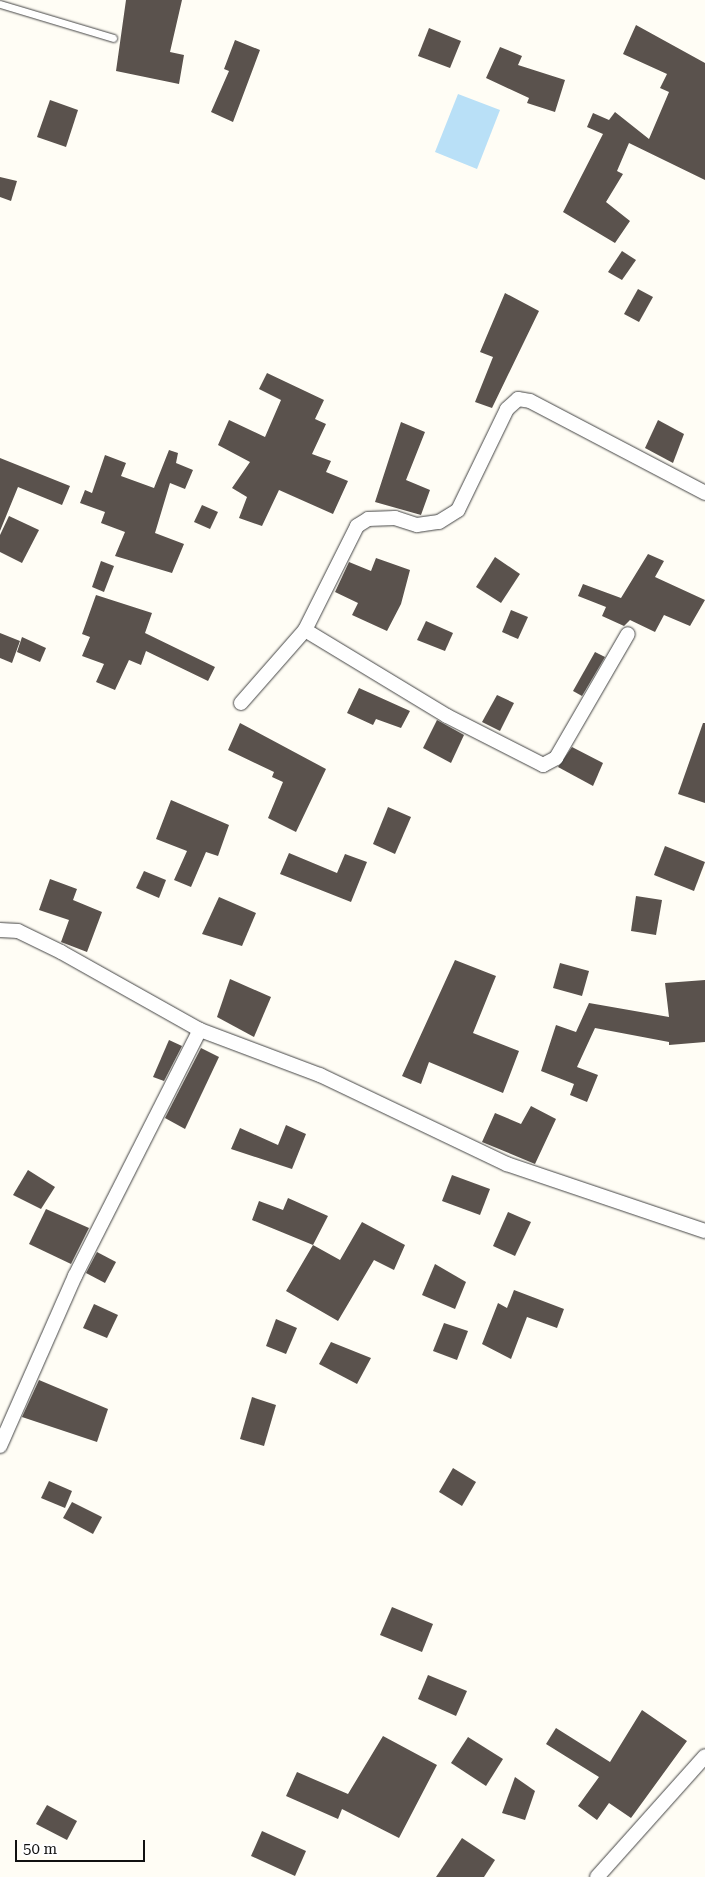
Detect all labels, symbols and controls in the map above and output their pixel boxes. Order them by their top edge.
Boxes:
scale bar [18,1830,148,1862]
text: 50 m [23,1840,57,1858]

